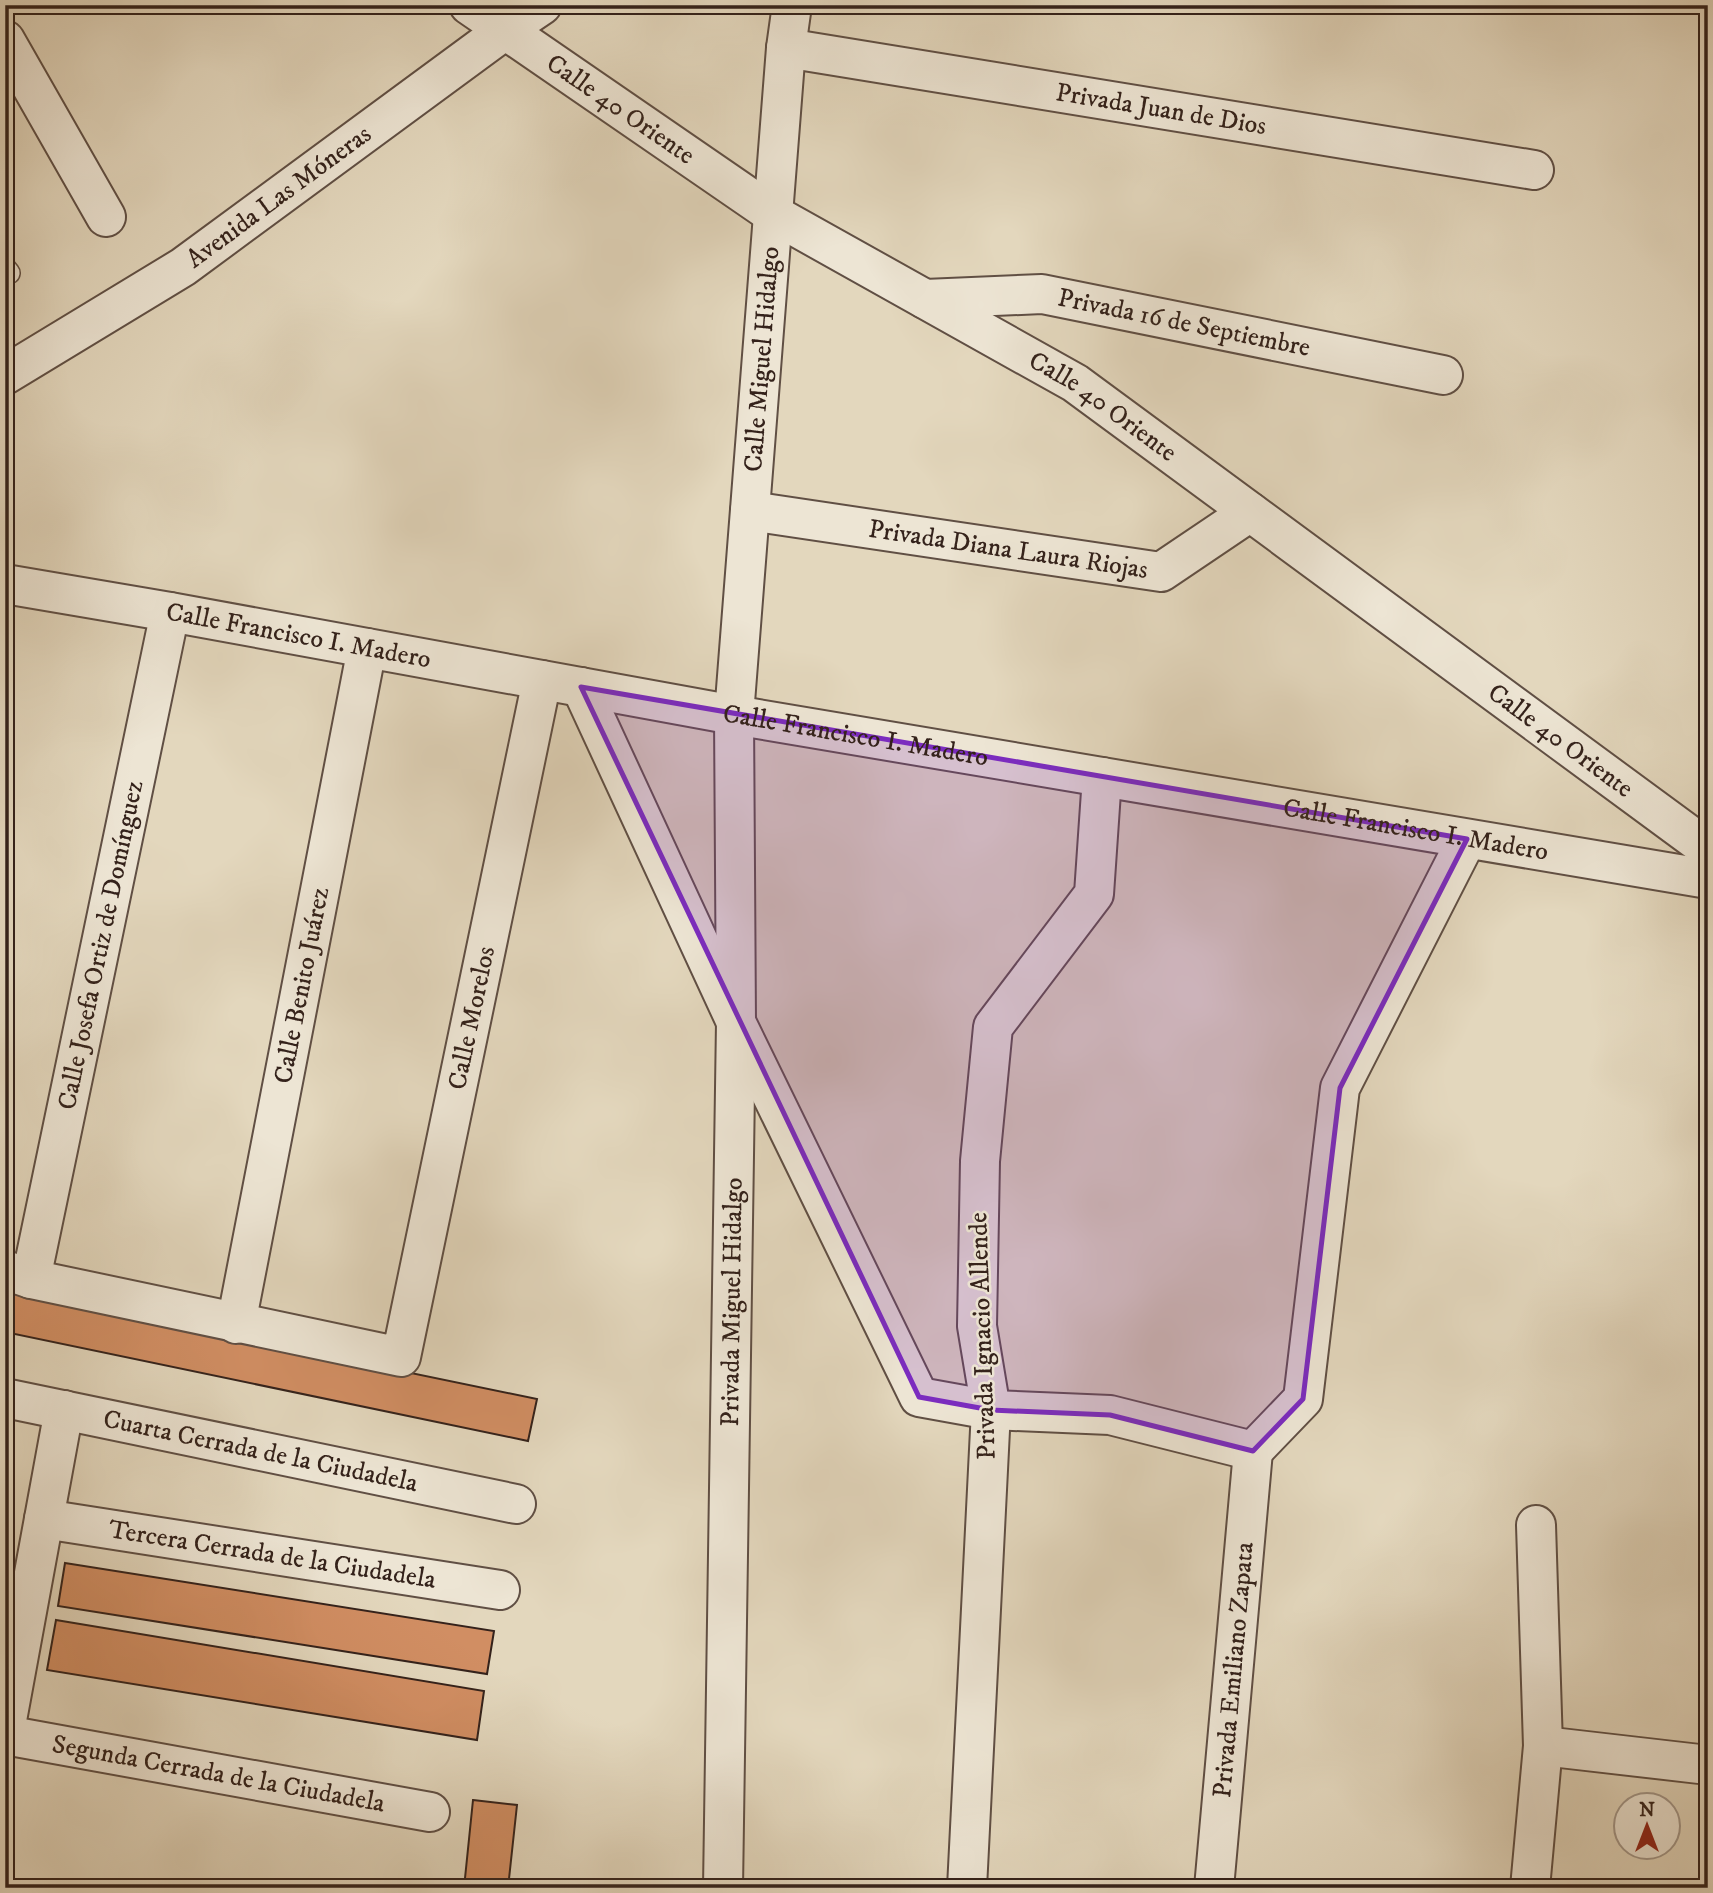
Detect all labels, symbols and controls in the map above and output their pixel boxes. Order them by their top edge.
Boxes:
street label: Calle 40 Oriente [540,47,701,172]
street label: Privada Juan de Dios [1053,76,1269,143]
street label: Avenida Las Móneras [180,118,378,276]
street label: Calle Miguel Hidalgo [737,245,787,473]
street label: Privada 16 de Septiembre [1055,281,1313,364]
street label: Calle 40 Oriente [1023,344,1183,469]
street label: Privada Diana Laura Riojas [866,512,1150,586]
street label: Calle Francisco I. Madero [163,595,434,676]
street label: Calle 40 Oriente [1481,676,1640,805]
street label: Calle Francisco I. Madero [720,697,991,774]
street label: Calle Josefa Ortiz de Domínguez [50,778,151,1113]
street label: Calle Francisco I. Madero [1281,791,1551,868]
street label: Calle Benito Juárez [266,884,337,1086]
street label: Calle Morelos [441,943,503,1093]
street label: Privada Miguel Hidalgo [713,1177,750,1427]
street label: Privada Ignacio Allende [962,1212,1004,1460]
street label: Cuarta Cerrada de la Ciudadela [100,1402,421,1500]
street label: Tercera Cerrada de la Ciudadela [106,1513,438,1596]
street label: Privada Emiliano Zapata [1206,1540,1261,1799]
street label: Segunda Cerrada de la Ciudadela [49,1727,388,1820]
north arrow [1612,1792,1682,1862]
text: N [1639,1799,1655,1822]

